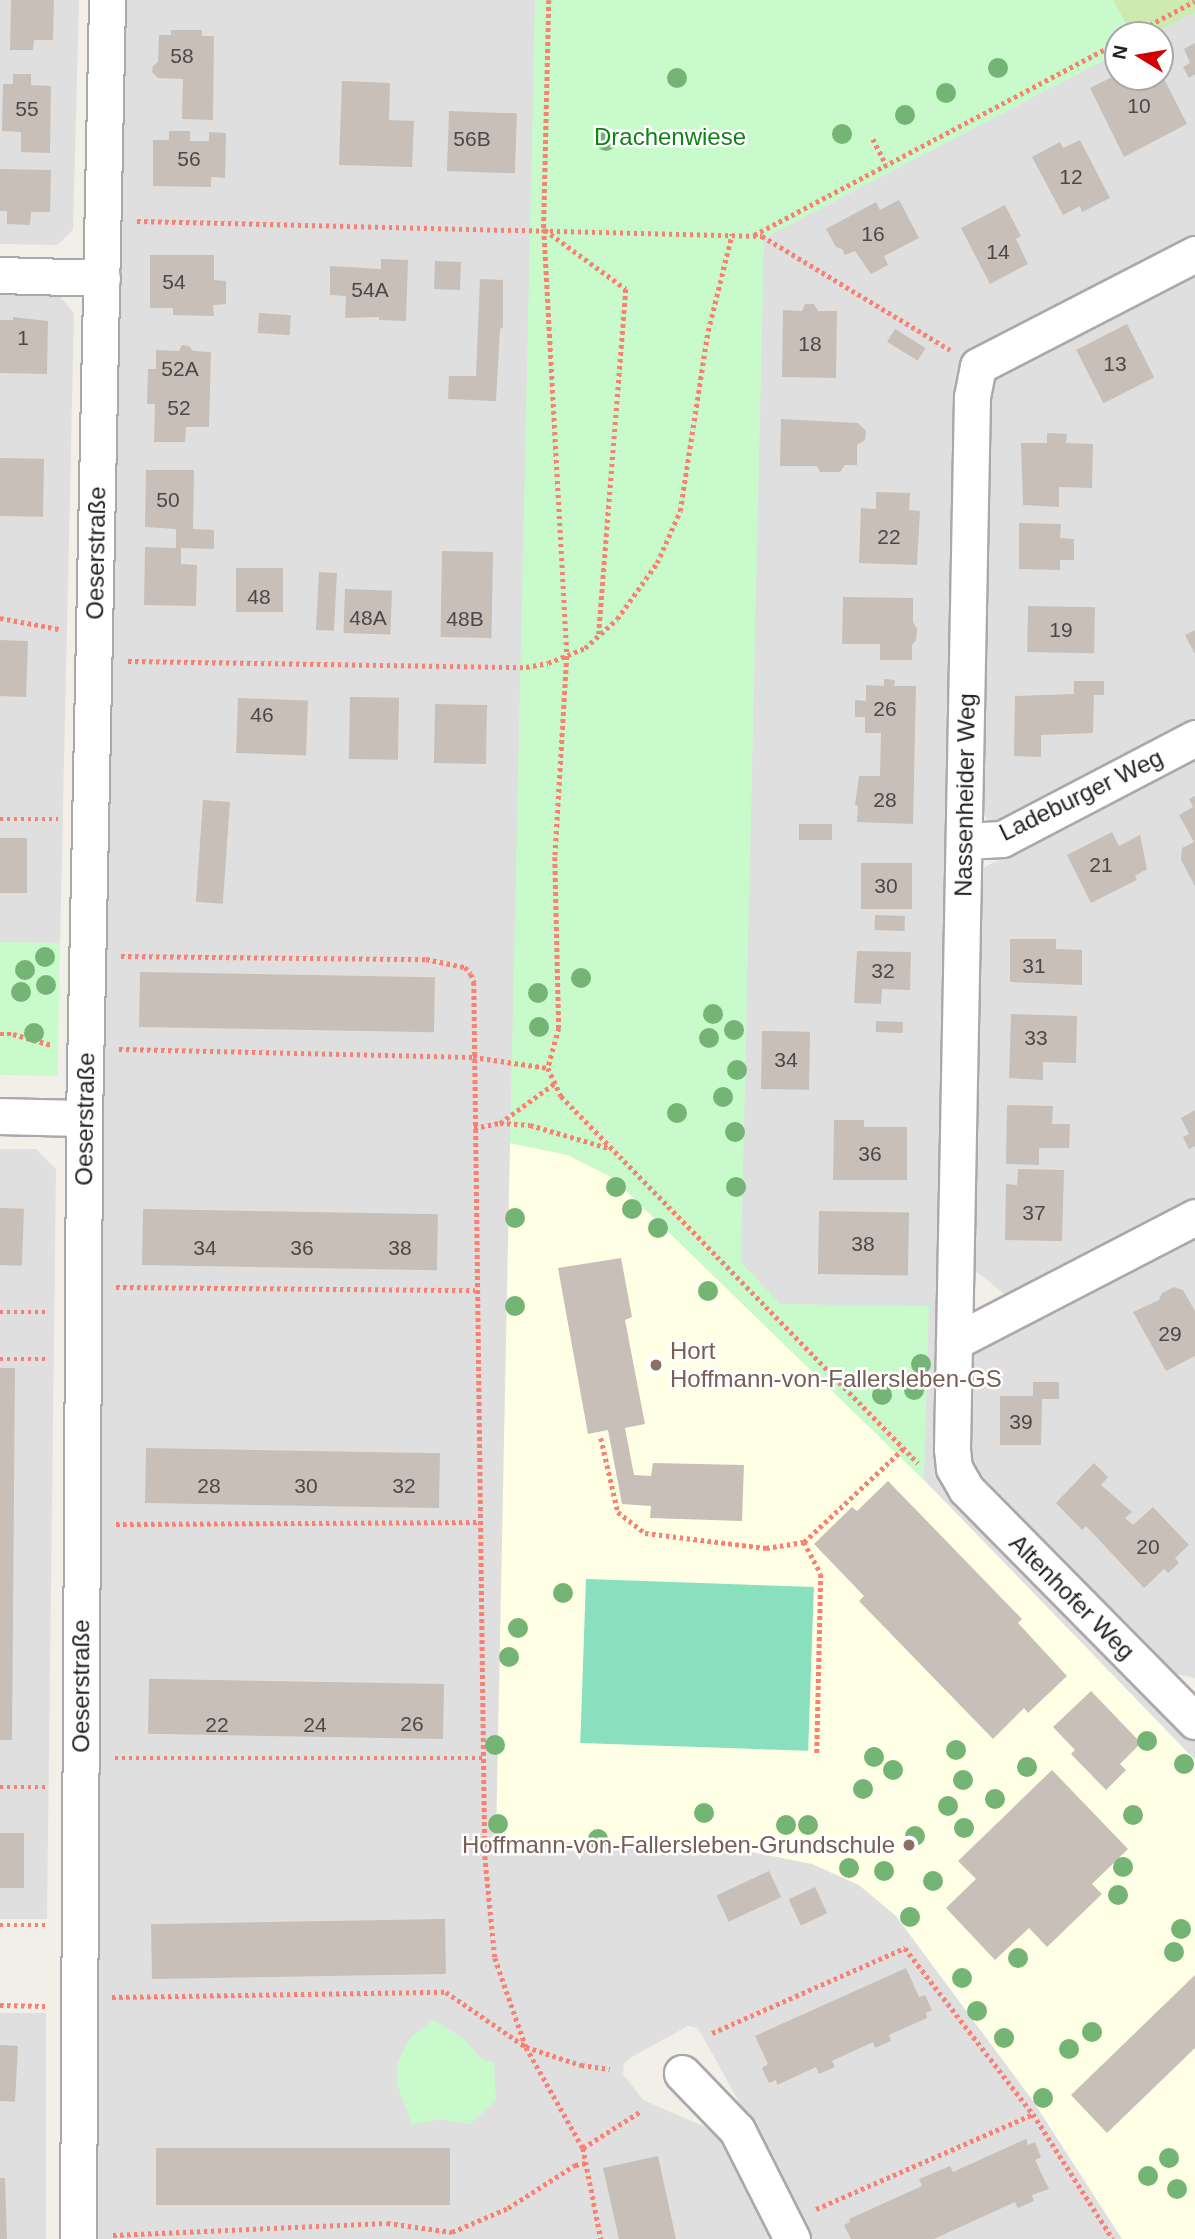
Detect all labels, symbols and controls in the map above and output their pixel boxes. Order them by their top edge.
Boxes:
north arrow [1104,21,1174,91]
house number: 58 [170,43,194,69]
text: N [1108,44,1131,61]
house number: 10 [1127,93,1151,119]
house number: 55 [15,96,39,122]
park label: Drachenwiese [594,123,746,151]
house number: 56B [453,126,491,152]
house number: 56 [177,146,201,172]
house number: 12 [1059,164,1083,190]
house number: 16 [861,221,885,247]
house number: 14 [986,239,1010,265]
house number: 54 [162,269,186,295]
house number: 54A [351,277,389,303]
house number: 1 [17,325,29,351]
house number: 18 [798,331,822,357]
house number: 13 [1103,351,1127,377]
house number: 52A [161,356,199,382]
house number: 52 [167,395,191,421]
street label: Oeserstraße [80,486,112,620]
house number: 50 [156,487,180,513]
house number: 22 [877,524,901,550]
house number: 48 [247,584,271,610]
house number: 48A [349,605,387,631]
house number: 48B [446,606,484,632]
house number: 19 [1049,617,1073,643]
street label: Nassenheider Weg [949,693,981,897]
house number: 26 [873,696,897,722]
house number: 46 [250,702,274,728]
street label: Ladeburger Weg [995,743,1167,847]
house number: 28 [873,787,897,813]
house number: 21 [1089,852,1113,878]
house number: 30 [874,873,898,899]
house number: 31 [1022,953,1046,979]
house number: 32 [871,958,895,984]
house number: 33 [1024,1025,1048,1051]
house number: 34 [774,1047,798,1073]
street label: Oeserstraße [69,1052,101,1186]
house number: 36 [858,1141,882,1167]
house number: 37 [1022,1200,1046,1226]
house number: 38 [851,1231,875,1257]
house number: 34 [193,1235,217,1261]
house number: 36 [290,1235,314,1261]
house number: 38 [388,1235,412,1261]
house number: 29 [1158,1321,1182,1347]
place label: Hort Hoffmann-von-Fallersleben-GS [670,1337,1002,1393]
marker: Hort Hoffmann-von-Fallersleben-GS [648,1357,664,1373]
house number: 39 [1009,1409,1033,1435]
house number: 28 [197,1473,221,1499]
house number: 30 [294,1473,318,1499]
house number: 32 [392,1473,416,1499]
street label: Altenhofer Weg [1003,1528,1141,1666]
house number: 20 [1136,1534,1160,1560]
street label: Oeserstraße [67,1619,95,1753]
house number: 26 [400,1711,424,1737]
house number: 22 [205,1712,229,1738]
house number: 24 [303,1712,327,1738]
place label: Hoffmann-von-Fallersleben-Grundschule [462,1831,895,1859]
marker: Hoffmann-von-Fallersleben-Grundschule [901,1837,917,1853]

